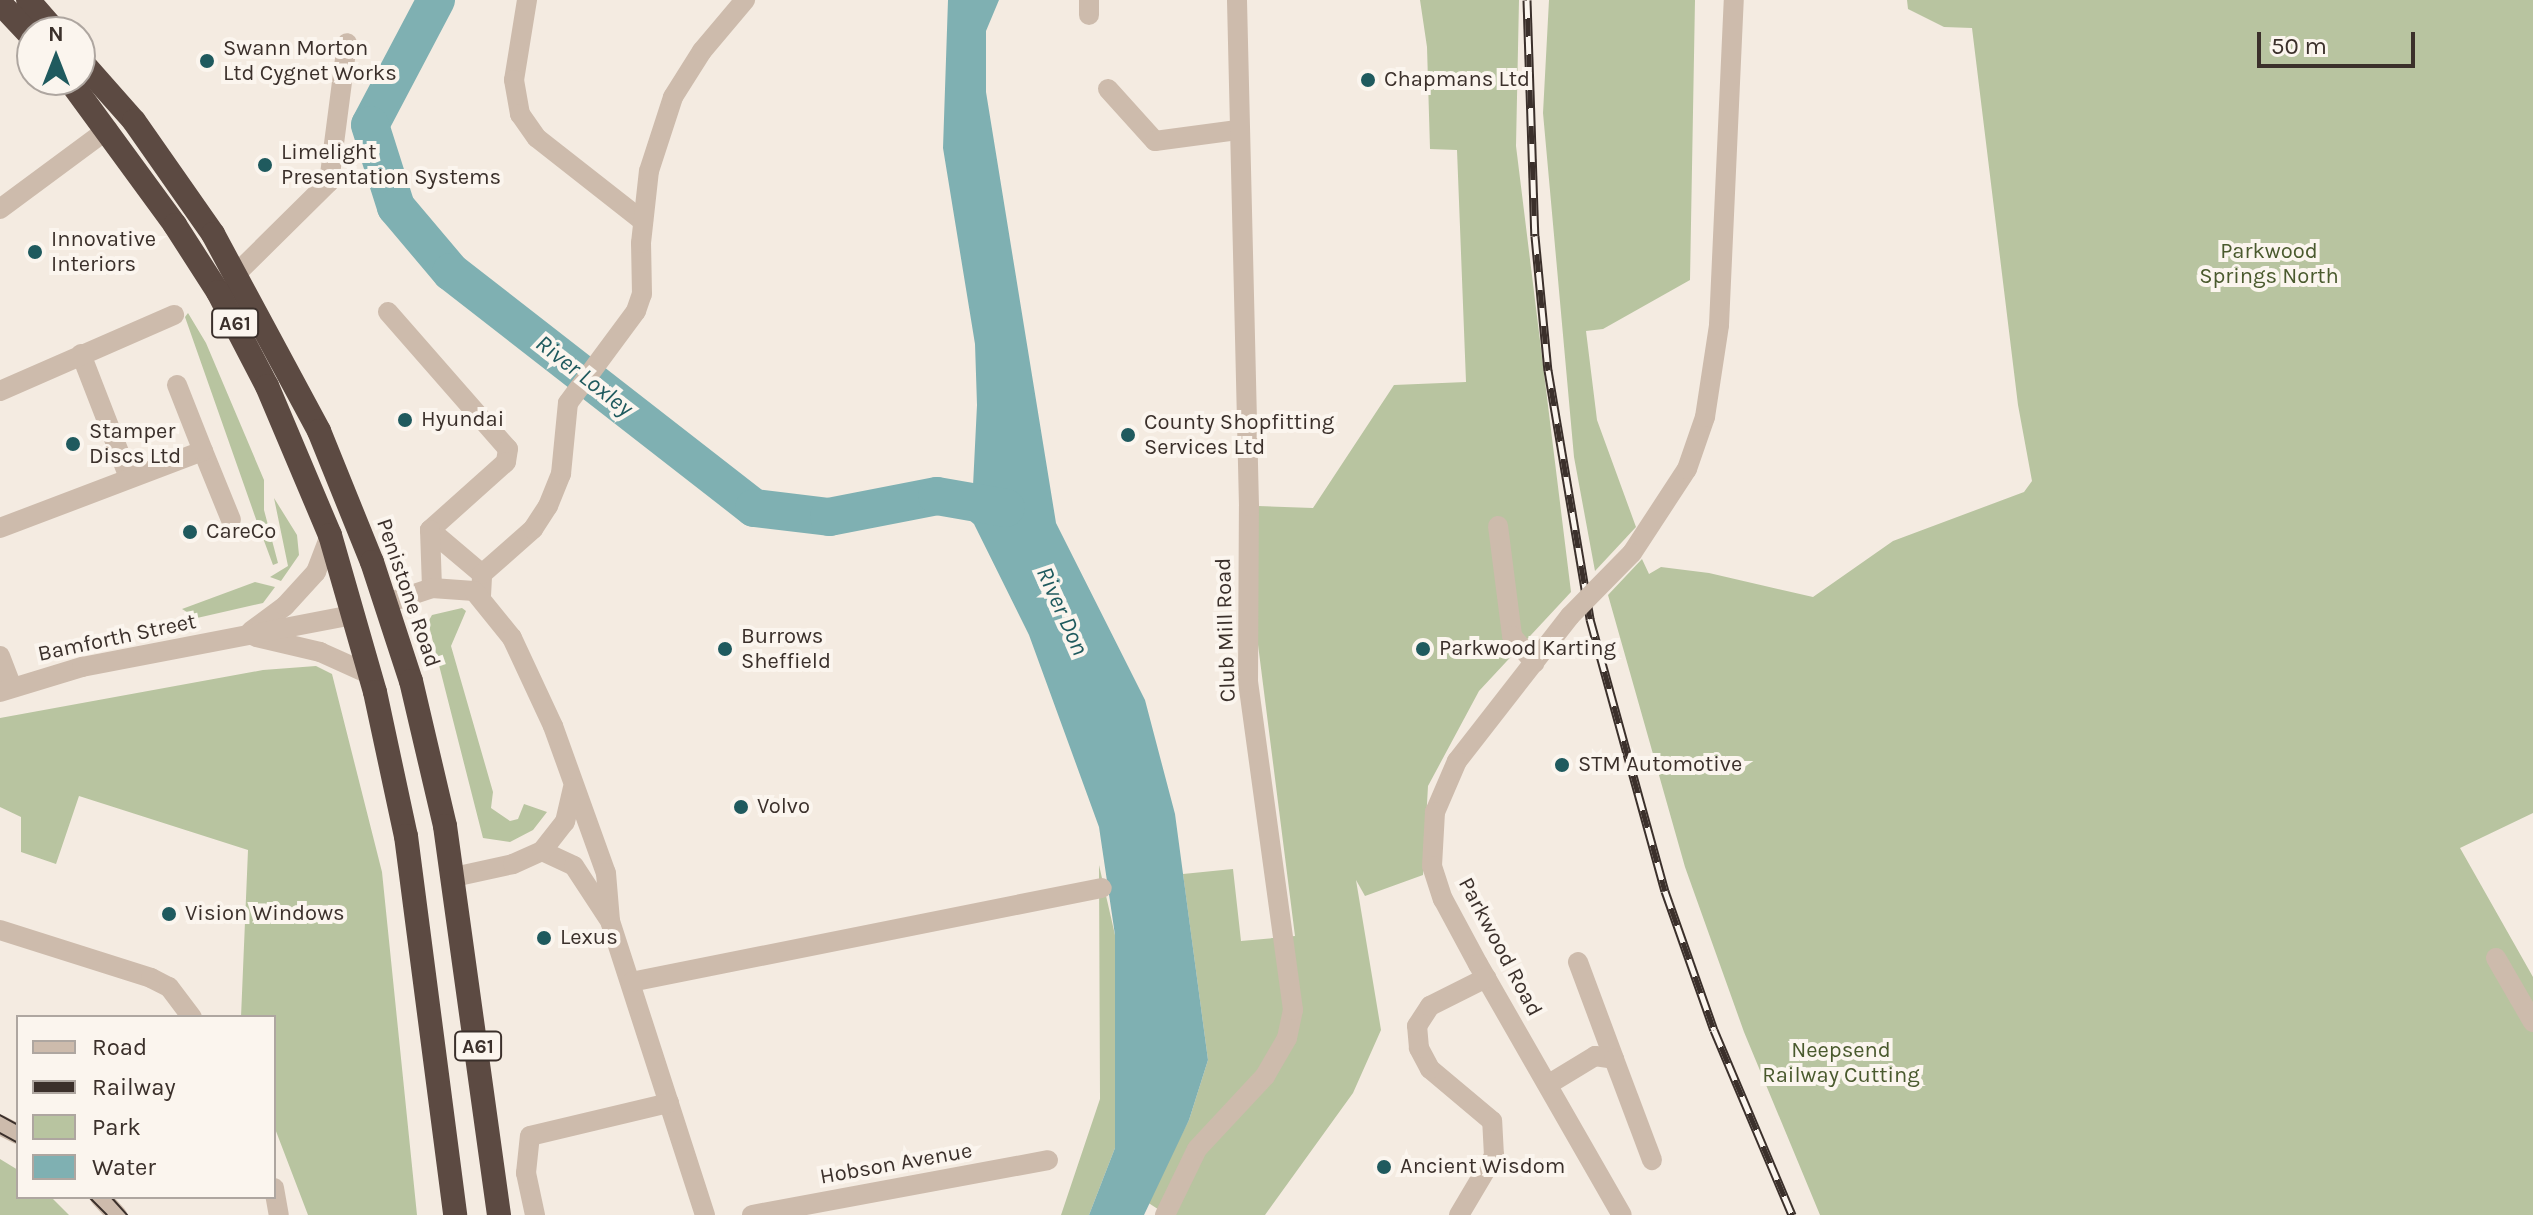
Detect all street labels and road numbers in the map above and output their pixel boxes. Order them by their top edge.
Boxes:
road number: A61 [211,307,259,339]
street label: Penistone Road [370,515,446,671]
street label: Club Mill Road [1210,557,1242,703]
street label: Bamforth Street [35,608,199,668]
street label: Parkwood Road [1452,873,1548,1021]
road number: A61 [454,1030,502,1062]
street label: Hobson Avenue [818,1138,974,1190]

